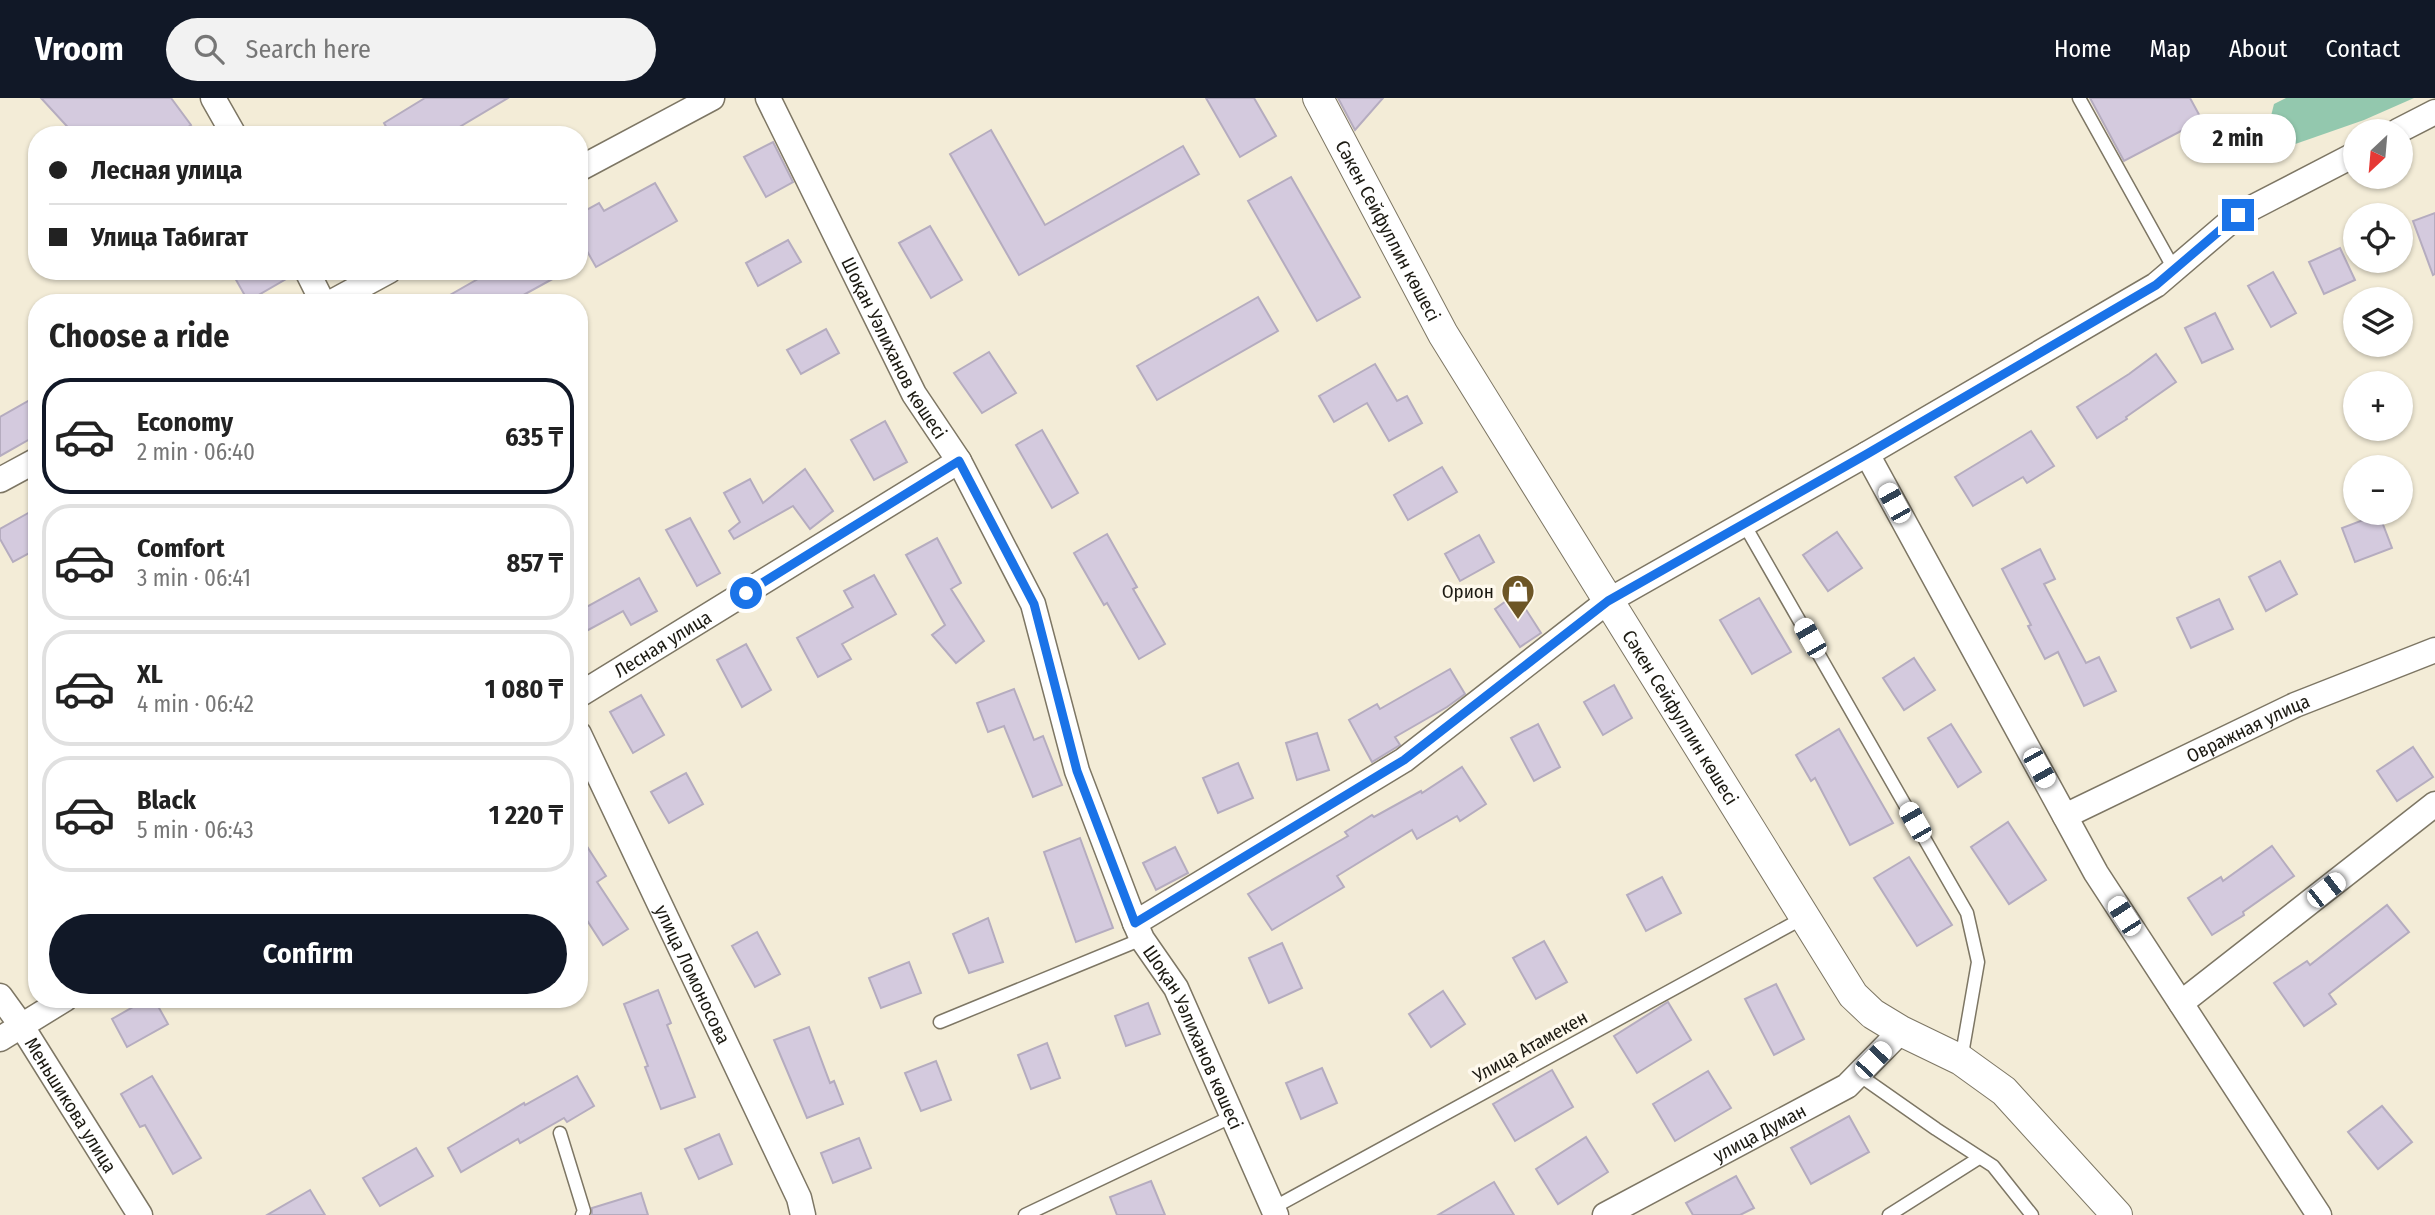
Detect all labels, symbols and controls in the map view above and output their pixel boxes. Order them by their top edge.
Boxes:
search box [166,18,656,81]
text: Vroom [35,29,124,69]
icon: search [190,30,228,68]
text: Search here [246,34,371,65]
text: Home [2054,35,2111,63]
text: Map [2149,35,2191,63]
text: About [2229,35,2287,63]
text: Contact [2325,35,2400,63]
callout: 2 min [2180,114,2296,162]
north arrow [2343,119,2413,189]
map controls [2343,119,2413,525]
text: 2 min [2213,124,2264,152]
street label: Сәкен Сейфуллин көшесі [1330,136,1445,325]
text: Лесная улица [91,155,242,186]
route end [2222,199,2254,231]
button: locate [2343,203,2413,273]
text: Улица Табигат [91,222,248,253]
street label: Шоқан Уәлиханов көшесі [836,253,952,443]
button: layers [2343,287,2413,357]
text: Choose a ride [49,317,230,355]
button: + [2343,371,2413,441]
icon: car [53,405,116,468]
text: Economy [137,407,233,438]
text: 635 ₸ [505,422,563,453]
text: 2 min · 06:40 [137,438,255,466]
button: − [2343,455,2413,525]
car [1875,480,1914,526]
icon: car [53,531,116,594]
text: Comfort [137,533,225,564]
text: 857 ₸ [506,548,563,579]
text: 3 min · 06:41 [137,564,251,592]
shop icon: Орион [1499,572,1537,621]
route start [730,577,762,609]
place label: Орион [1442,580,1494,603]
street label: Лесная улица [610,605,715,683]
car [1791,615,1830,661]
street label: Сәкен Сейфуллин көшесі [1617,626,1743,809]
icon: car [53,657,116,720]
text: XL [137,659,163,690]
text: 1 080 ₸ [485,674,563,705]
street label: Овражная улица [2183,689,2313,768]
text: 4 min · 06:42 [137,690,254,718]
car [2020,745,2059,791]
icon: car [53,783,116,846]
text: Black [137,785,196,816]
car [1896,799,1935,845]
text: 1 220 ₸ [489,800,563,831]
text: 5 min · 06:43 [137,816,254,844]
car [2303,869,2350,911]
car [2104,893,2145,939]
street label: улица Ломоносова [650,901,735,1048]
button: Confirm [49,914,567,994]
street label: Шоқан Уәлиханов көшесі [1138,941,1248,1133]
street label: Улица Атамекен [1468,1005,1592,1088]
street label: Меньшикова улица [20,1033,122,1177]
car [1851,1038,1896,1082]
street label: улица Думан [1709,1099,1810,1167]

